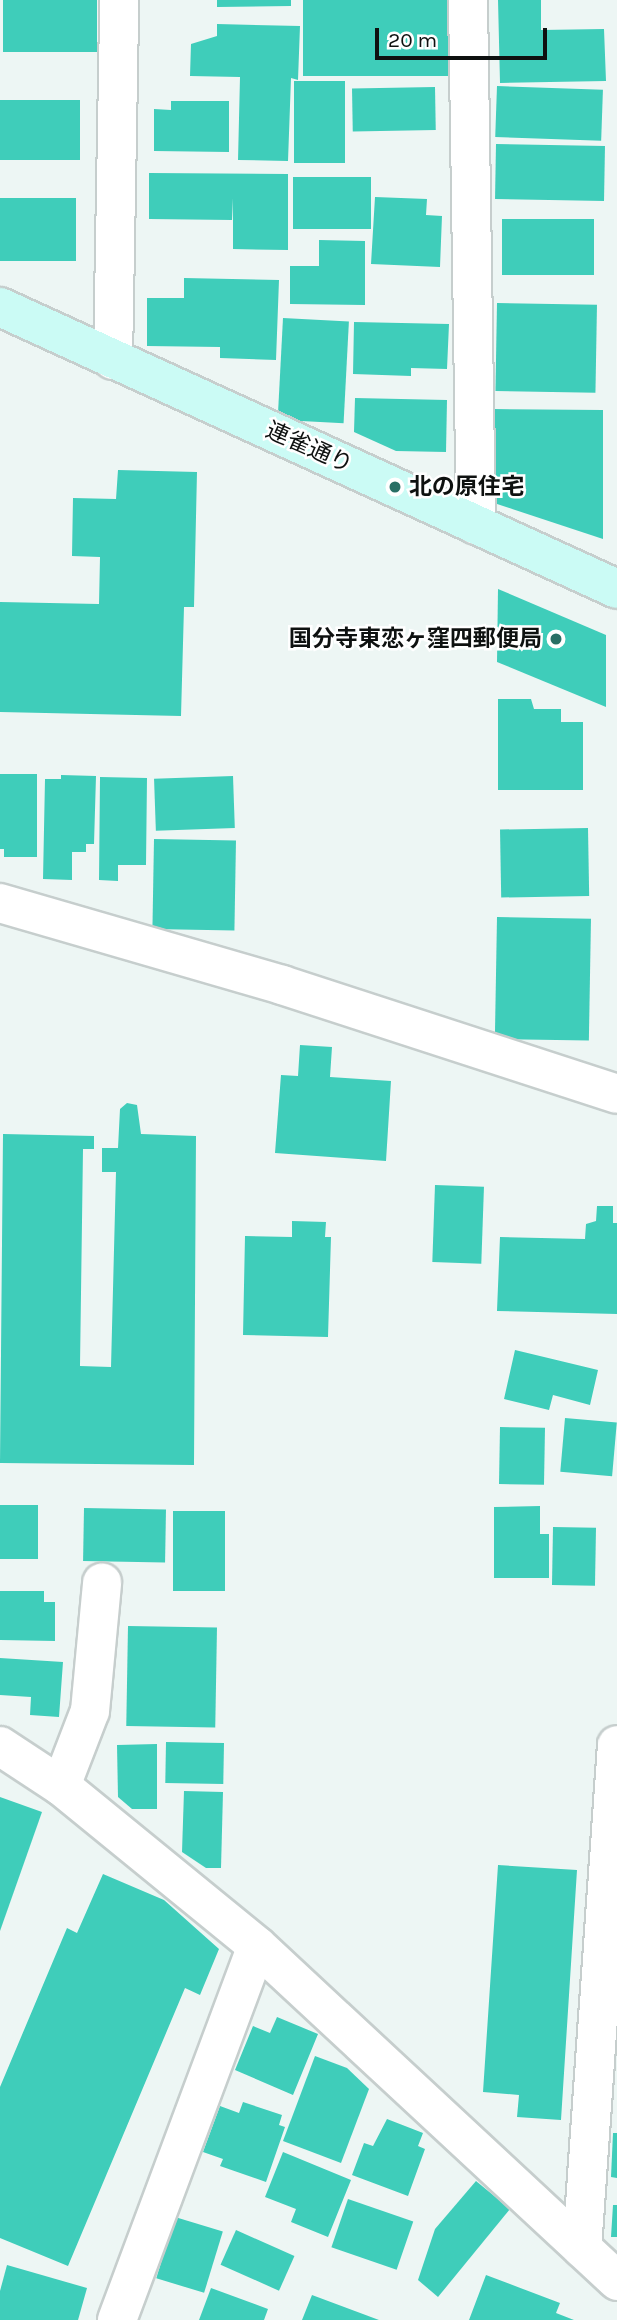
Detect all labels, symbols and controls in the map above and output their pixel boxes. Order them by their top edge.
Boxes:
scale bar [379,14,550,58]
text: 20 m [388,28,437,52]
street label: 連雀通り [261,417,357,479]
place label: 北の原住宅 [409,473,524,501]
marker: 北の原住宅 [387,479,403,495]
place label: 国分寺東恋ヶ窪四郵便局 [289,625,542,653]
marker: 国分寺東恋ヶ窪四郵便局 [548,631,564,647]

